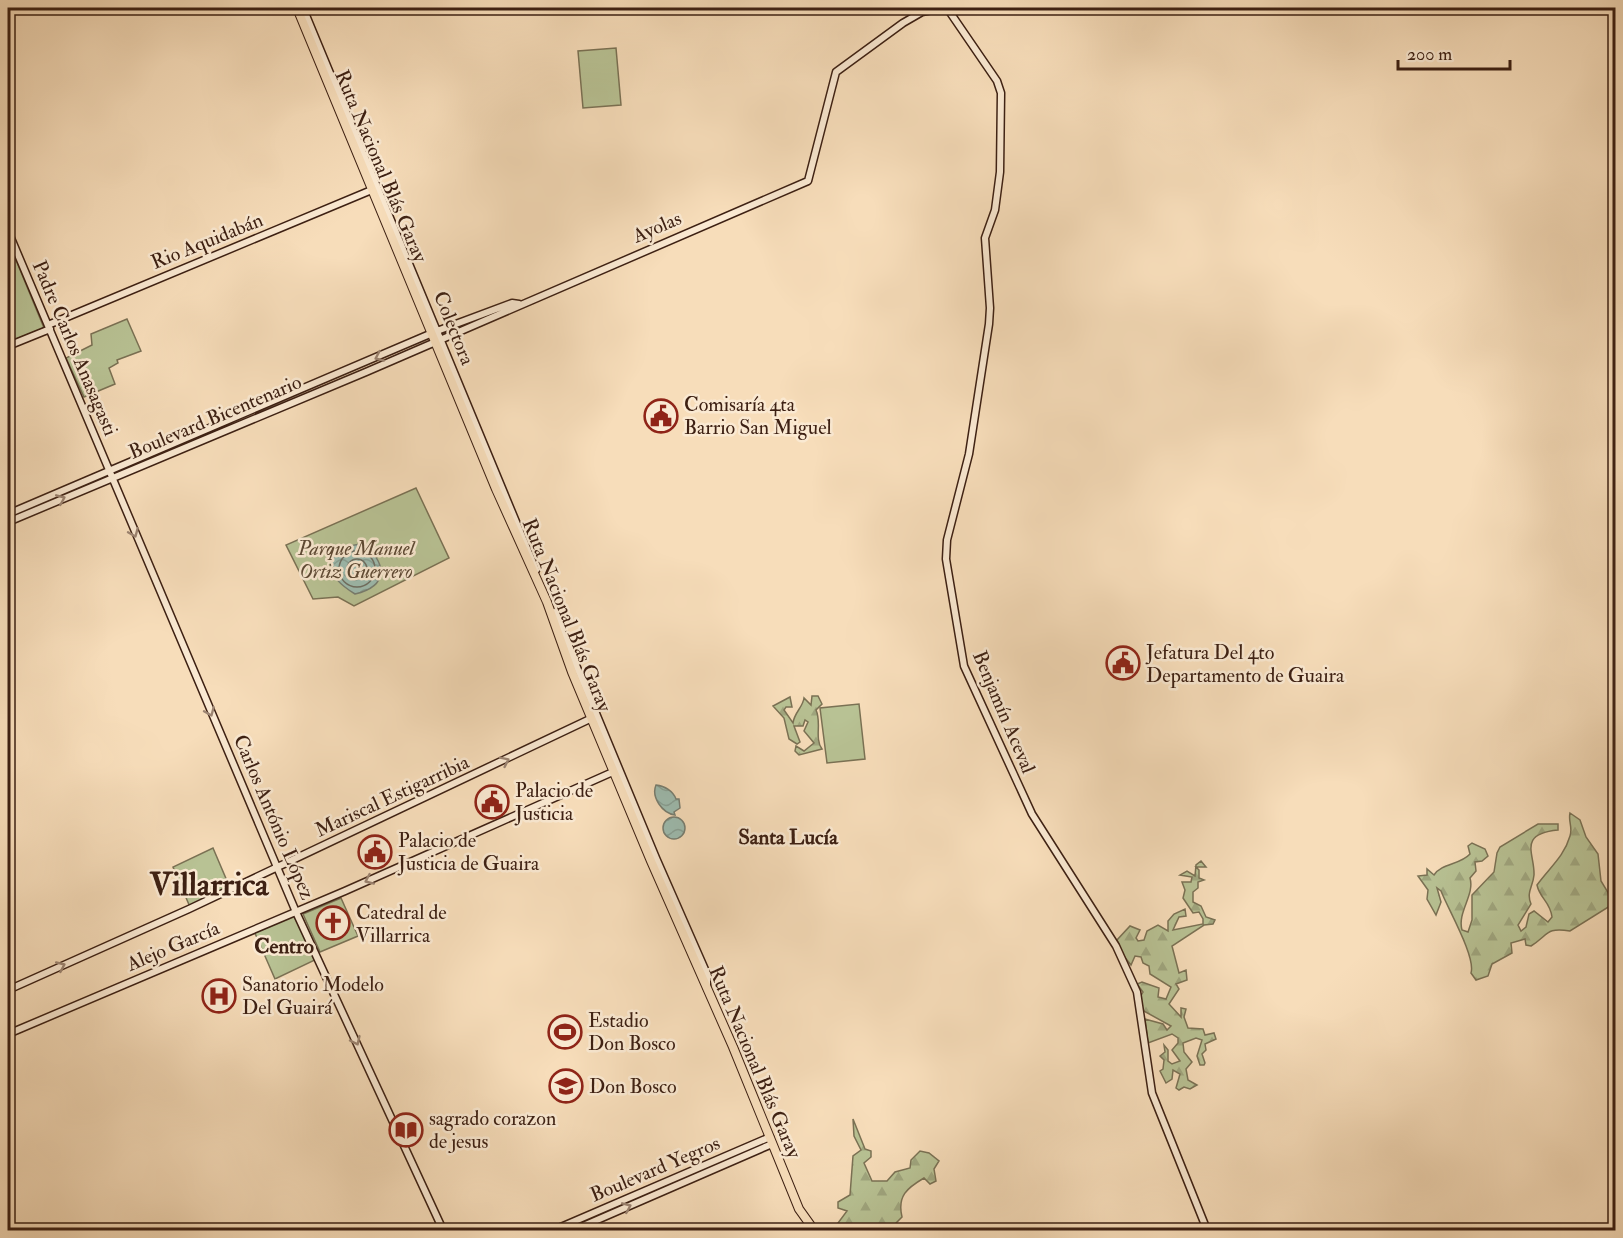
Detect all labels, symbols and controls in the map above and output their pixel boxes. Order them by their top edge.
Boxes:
scale bar [1398,33,1510,71]
text: 200 m [1407,43,1452,66]
street label: Ruta Nacional Blás Garay [329,66,433,267]
street label: Ayolas [628,206,685,249]
street label: Rio Aquidabán [147,207,267,275]
street label: Padre Carlos Anasagasti [27,257,123,439]
street label: Colectora [428,287,480,369]
one-way arrow [374,350,385,362]
street label: Boulevard Bicentenario [125,369,305,465]
place label: Comisaría 4ta Barrio San Miguel [684,392,832,440]
public building icon: Comisaría 4ta Barrio San Miguel [643,398,679,434]
one-way arrow [55,494,66,506]
street label: Ruta Nacional Blás Garay [517,515,618,717]
one-way arrow [126,526,138,537]
park label: Parque Manuel Ortiz Guerrero [297,536,416,584]
place label: Jefatura Del 4to Departamento de Guaira [1145,640,1345,689]
public building icon: Jefatura Del 4to Departamento de Guaira [1105,645,1141,681]
street label: Benjamín Aceval [967,647,1041,777]
one-way arrow [203,706,215,717]
street label: Carlos António López [227,731,320,904]
street label: Mariscal Estigarribia [311,749,474,843]
one-way arrow [498,757,509,768]
place label: Palacio de Justicia [514,778,593,826]
public building icon: Palacio de Justicia [474,784,510,820]
district label: Santa Lucía [738,824,839,851]
place label: Palacio de Justicia de Guaira [397,828,540,876]
public building icon: Palacio de Justicia de Guaira [357,834,393,870]
district label: Villarrica [149,865,269,905]
one-way arrow [364,873,375,885]
place label: Catedral de Villarrica [356,900,447,948]
church icon: Catedral de Villarrica [315,905,351,941]
street label: Alejo García [122,915,224,977]
district label: Centro [254,933,314,960]
one-way arrow [55,961,66,973]
street label: Ruta Nacional Blás Garay [703,962,807,1163]
place label: Sanatorio Modelo Del Guairá [242,972,384,1020]
hospital icon: Sanatorio Modelo Del Guairá [201,978,237,1014]
place label: Estadio Don Bosco [588,1008,676,1056]
sports icon: Estadio Don Bosco [547,1014,583,1050]
one-way arrow [349,1035,361,1046]
school or university icon: Don Bosco [548,1068,584,1104]
place label: Don Bosco [589,1074,677,1099]
place label: sagrado corazon de jesus [429,1106,556,1154]
library icon: sagrado corazon de jesus [388,1112,424,1148]
street label: Boulevard Yegros [586,1130,724,1208]
one-way arrow [621,1203,632,1215]

